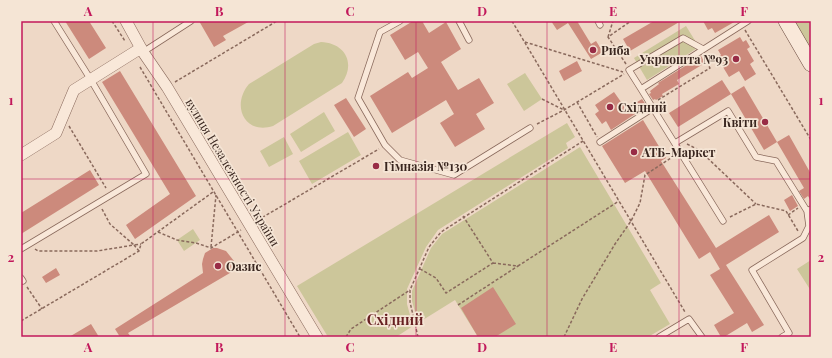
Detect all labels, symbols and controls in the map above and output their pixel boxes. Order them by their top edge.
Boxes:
text: A [83,2,93,19]
text: B [215,2,224,19]
text: C [345,2,355,19]
text: D [477,2,487,19]
text: E [609,2,617,19]
text: F [740,2,748,19]
place label: Риба [601,42,630,58]
marker: Риба [588,45,598,55]
place label: Укрпошта №93 [639,51,728,67]
marker: Укрпошта №93 [731,54,741,64]
text: 1 [9,91,14,108]
text: 1 [819,91,824,108]
street label: вулиця Незалежності України [182,95,284,249]
place label: Східний [618,99,667,115]
marker: Східний [605,102,615,112]
place label: Квіти [723,114,757,130]
marker: Квіти [760,117,770,127]
place label: АТБ-Маркет [641,144,716,160]
marker: АТБ-Маркет [629,147,639,157]
place label: Гімназія №130 [384,158,468,174]
marker: Гімназія №130 [371,161,381,171]
text: 2 [8,248,15,265]
text: 2 [818,248,825,265]
place label: Оазис [226,258,261,274]
marker: Оазис [213,261,223,271]
district label: Східний [367,310,423,329]
text: A [83,338,93,355]
text: B [215,338,224,355]
text: C [345,338,355,355]
text: D [477,338,487,355]
text: E [609,338,617,355]
text: F [740,338,748,355]

